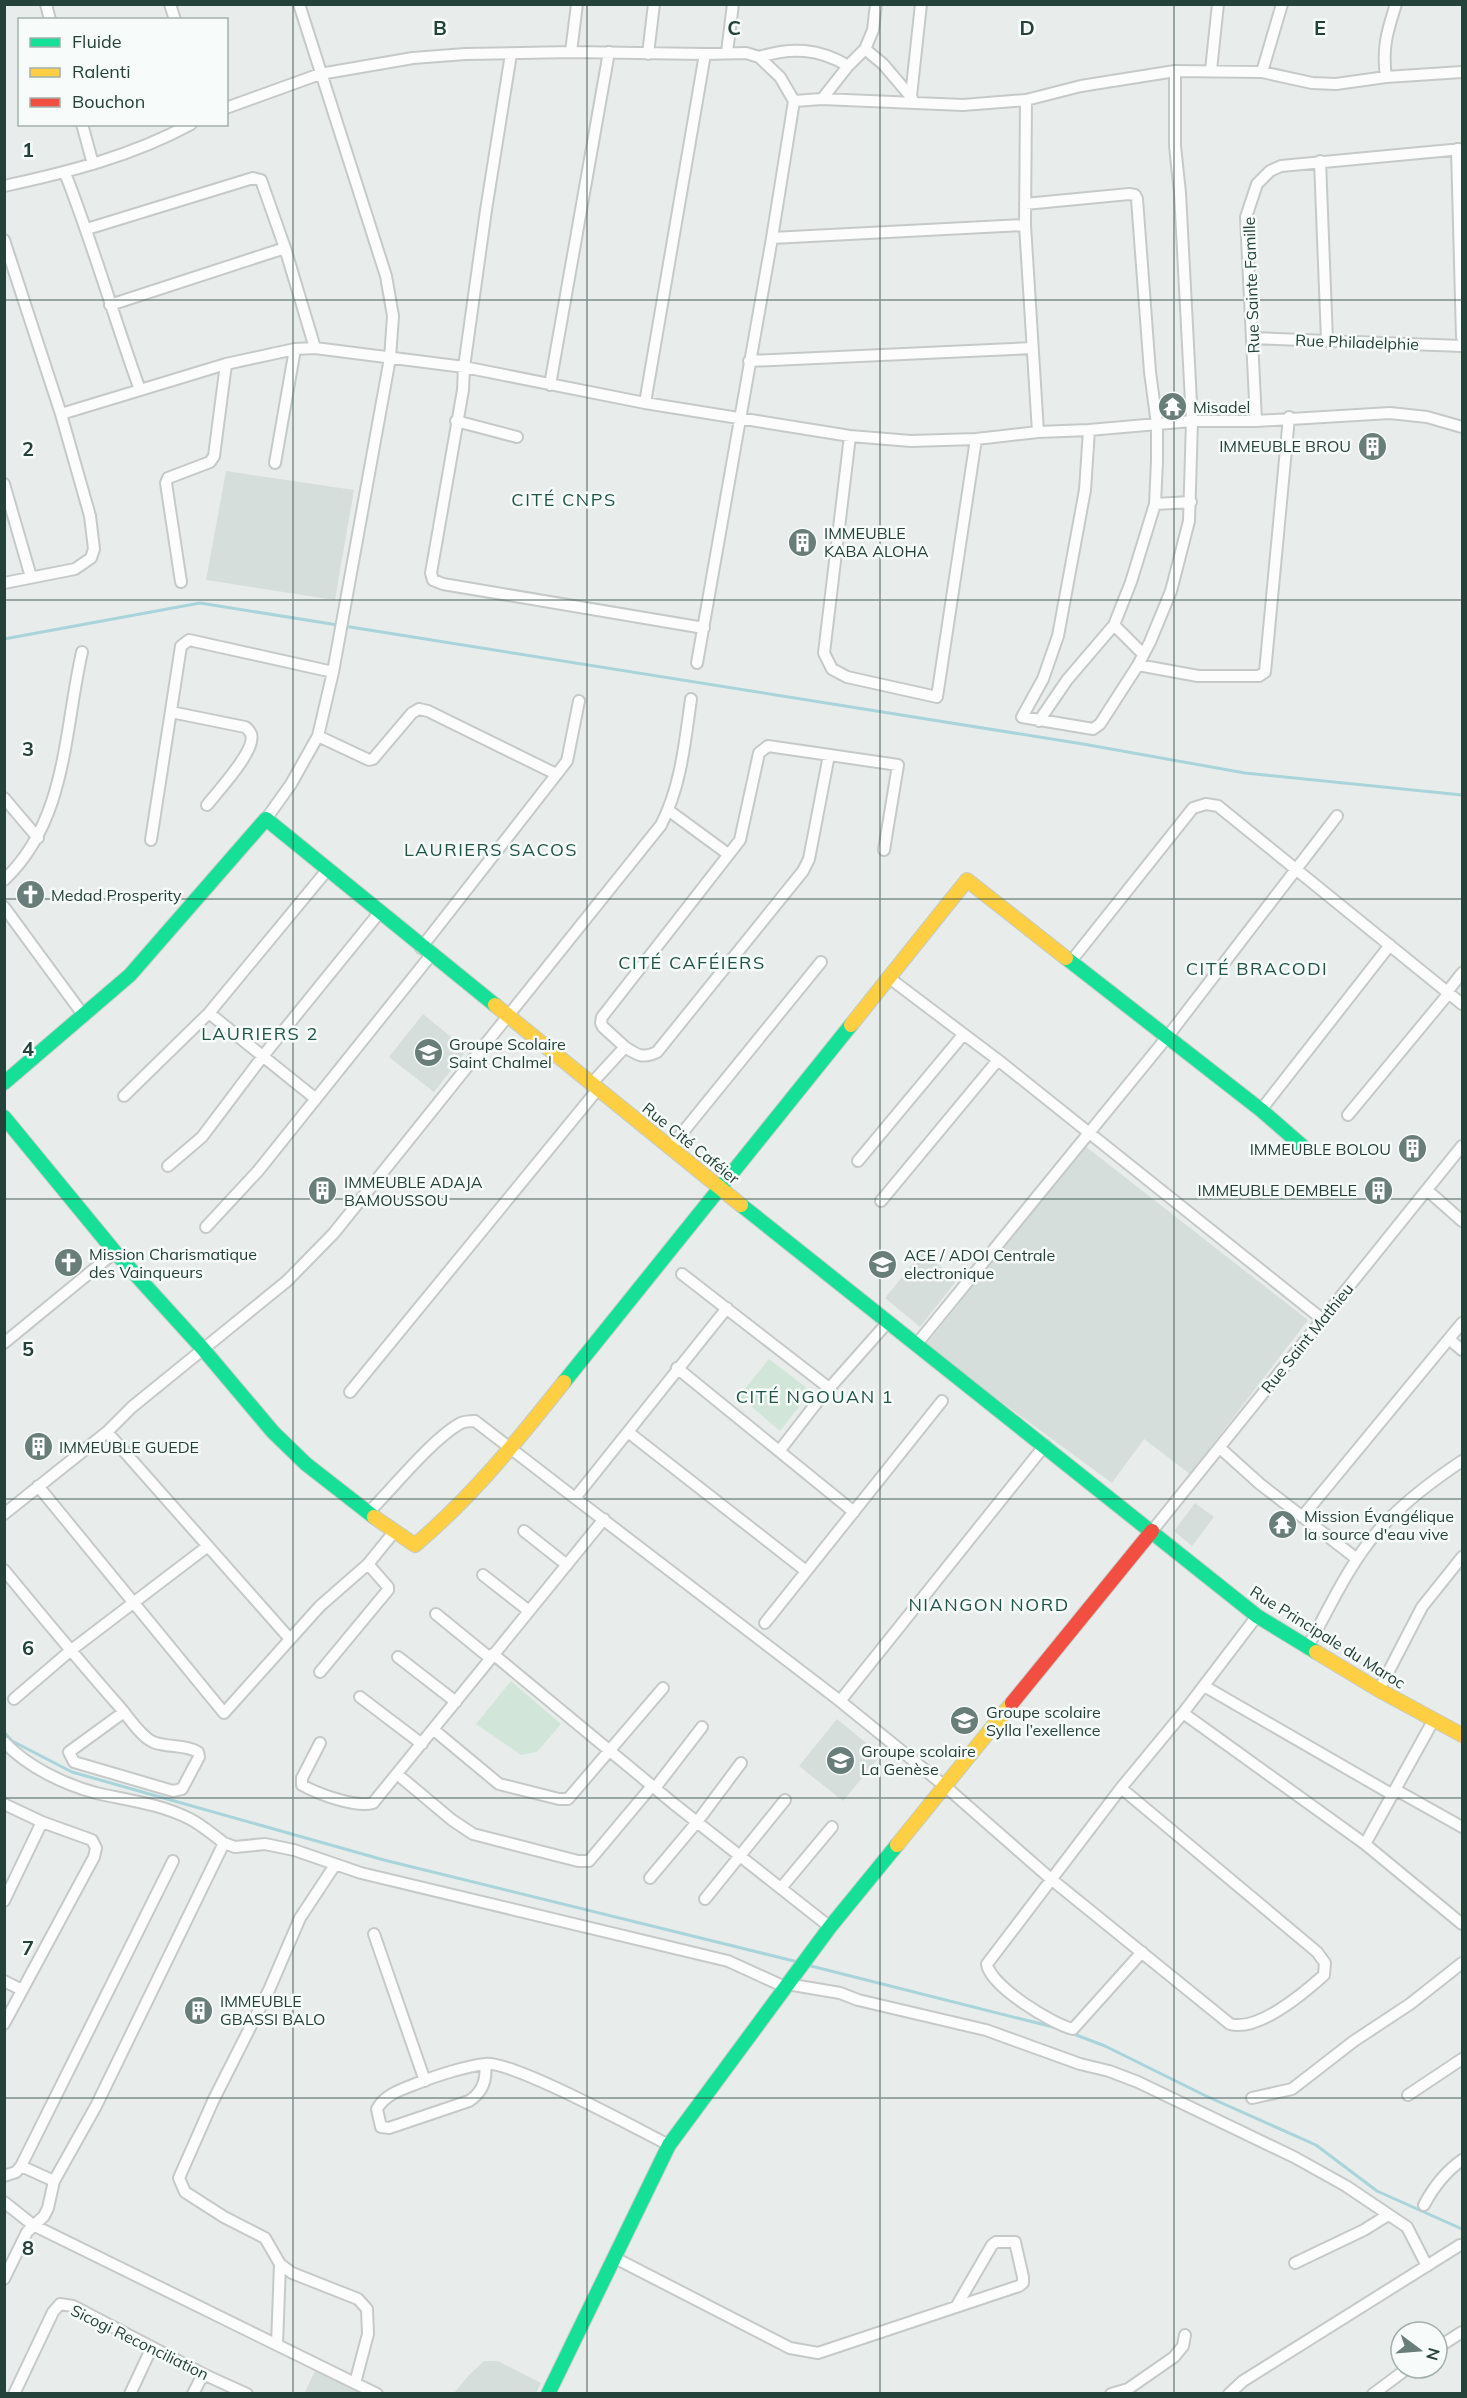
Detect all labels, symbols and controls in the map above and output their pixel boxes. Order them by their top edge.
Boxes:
text: B [433,15,447,40]
text: C [727,15,741,40]
text: D [1019,15,1035,40]
text: E [1314,15,1326,40]
legend [18,18,228,126]
text: Fluide [72,30,122,53]
text: Ralenti [72,60,130,83]
text: Bouchon [72,90,145,113]
text: 1 [22,137,34,162]
street label: Rue Sainte Famille [1239,216,1263,354]
street label: Rue Philadelphie [1295,330,1419,354]
temple icon: Misadel [1156,391,1188,423]
place label: Misadel [1193,397,1250,417]
building icon: IMMEUBLE BROU [1356,430,1388,462]
text: 2 [22,436,34,461]
place label: IMMEUBLE BROU [1219,436,1351,456]
district label: CITÉ CNPS [511,488,617,511]
place label: IMMEUBLE KABA ALOHA [824,523,929,561]
building icon: IMMEUBLE KABA ALOHA [787,526,819,558]
text: 3 [22,736,34,761]
district label: LAURIERS SACOS [404,838,578,861]
church icon: Medad Prosperity [14,879,46,911]
place label: Medad Prosperity [51,885,182,905]
district label: CITÉ CAFÉIERS [618,951,766,974]
district label: CITÉ BRACODI [1186,957,1328,980]
district label: LAURIERS 2 [201,1022,319,1045]
place label: Groupe Scolaire Saint Chalmel [449,1034,566,1072]
text: 4 [22,1036,34,1061]
school or university icon: Groupe Scolaire Saint Chalmel [412,1037,444,1069]
street label: Rue Cité Caféier [639,1098,744,1188]
building icon: IMMEUBLE BOLOU [1396,1133,1428,1165]
place label: IMMEUBLE BOLOU [1250,1139,1391,1159]
place label: IMMEUBLE ADAJA BAMOUSSOU [344,1172,483,1210]
building icon: IMMEUBLE DEMBELE [1362,1174,1394,1206]
building icon: IMMEUBLE ADAJA BAMOUSSOU [307,1175,339,1207]
place label: IMMEUBLE DEMBELE [1198,1180,1357,1200]
place label: Mission Charismatique des Vainqueurs [89,1244,257,1282]
place label: ACE / ADOI Centrale electronique [904,1245,1055,1283]
church icon: Mission Charismatique des Vainqueurs [52,1247,84,1279]
school or university icon: ACE / ADOI Centrale electronique [867,1248,899,1280]
street label: Rue Saint Mathieu [1257,1279,1357,1397]
text: 5 [22,1336,34,1361]
district label: CITÉ NGOUAN 1 [736,1385,894,1408]
building icon: IMMEUBLE GUEDE [22,1431,54,1463]
place label: IMMEUBLE GUEDE [59,1437,199,1457]
place label: Mission Évangélique la source d'eau vive [1304,1506,1454,1544]
temple icon: Mission Évangélique la source d'eau vive [1267,1509,1299,1541]
street label: Rue Principale du Maroc [1247,1581,1409,1693]
district label: NIANGON NORD [908,1593,1070,1616]
text: 6 [22,1635,34,1660]
place label: Groupe scolaire Sylla l’exellence [986,1702,1101,1740]
school or university icon: Groupe scolaire Sylla l’exellence [949,1705,981,1737]
place label: Groupe scolaire La Genèse [861,1741,976,1779]
school or university icon: Groupe scolaire La Genèse [824,1744,856,1776]
text: 7 [22,1935,34,1960]
place label: IMMEUBLE GBASSI BALO [220,1991,325,2029]
building icon: IMMEUBLE GBASSI BALO [183,1994,215,2026]
text: 8 [22,2235,34,2260]
street label: Sicogi Reconciliation [68,2300,212,2384]
north arrow [1389,2320,1449,2380]
text: N [1422,2346,1445,2363]

